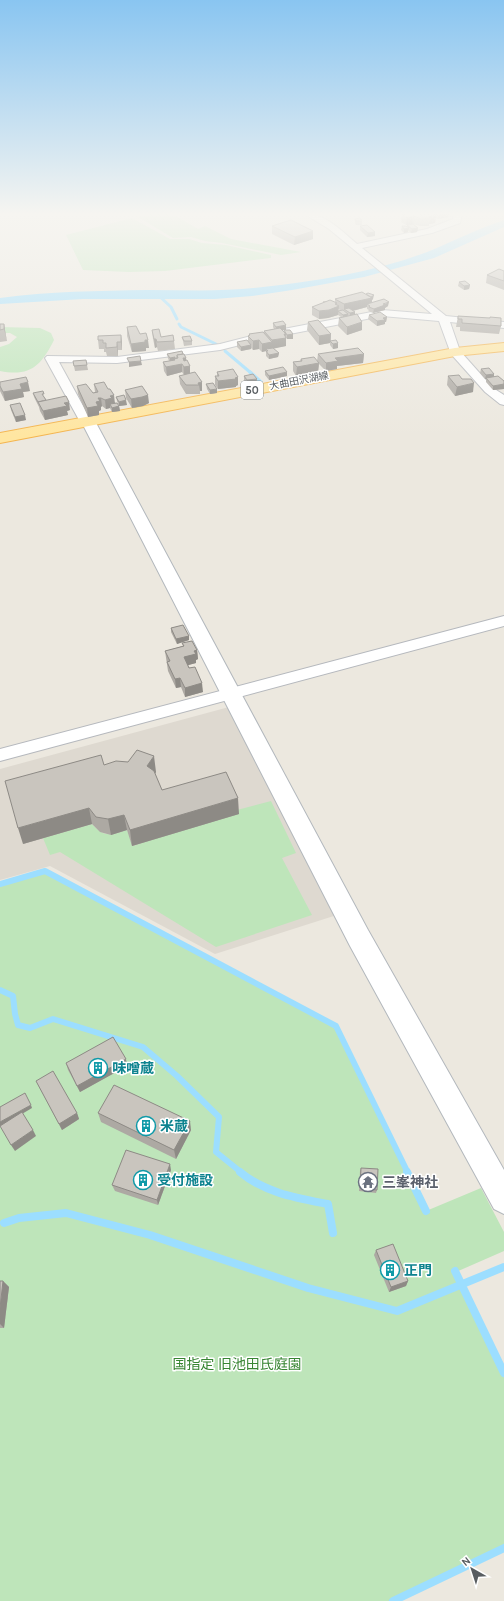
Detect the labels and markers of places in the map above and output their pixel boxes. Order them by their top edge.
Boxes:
building icon: 味噌蔵 [87,1057,109,1079]
place label: 味噌蔵 [112,1060,154,1077]
building icon: 米蔵 [135,1115,157,1137]
place label: 米蔵 [160,1118,188,1135]
building icon: 受付施設 [132,1169,154,1191]
temple icon: 三峯神社 [357,1171,379,1193]
place label: 受付施設 [157,1172,213,1189]
place label: 三峯神社 [382,1174,438,1191]
building icon: 正門 [379,1259,401,1281]
place label: 正門 [404,1262,432,1279]

